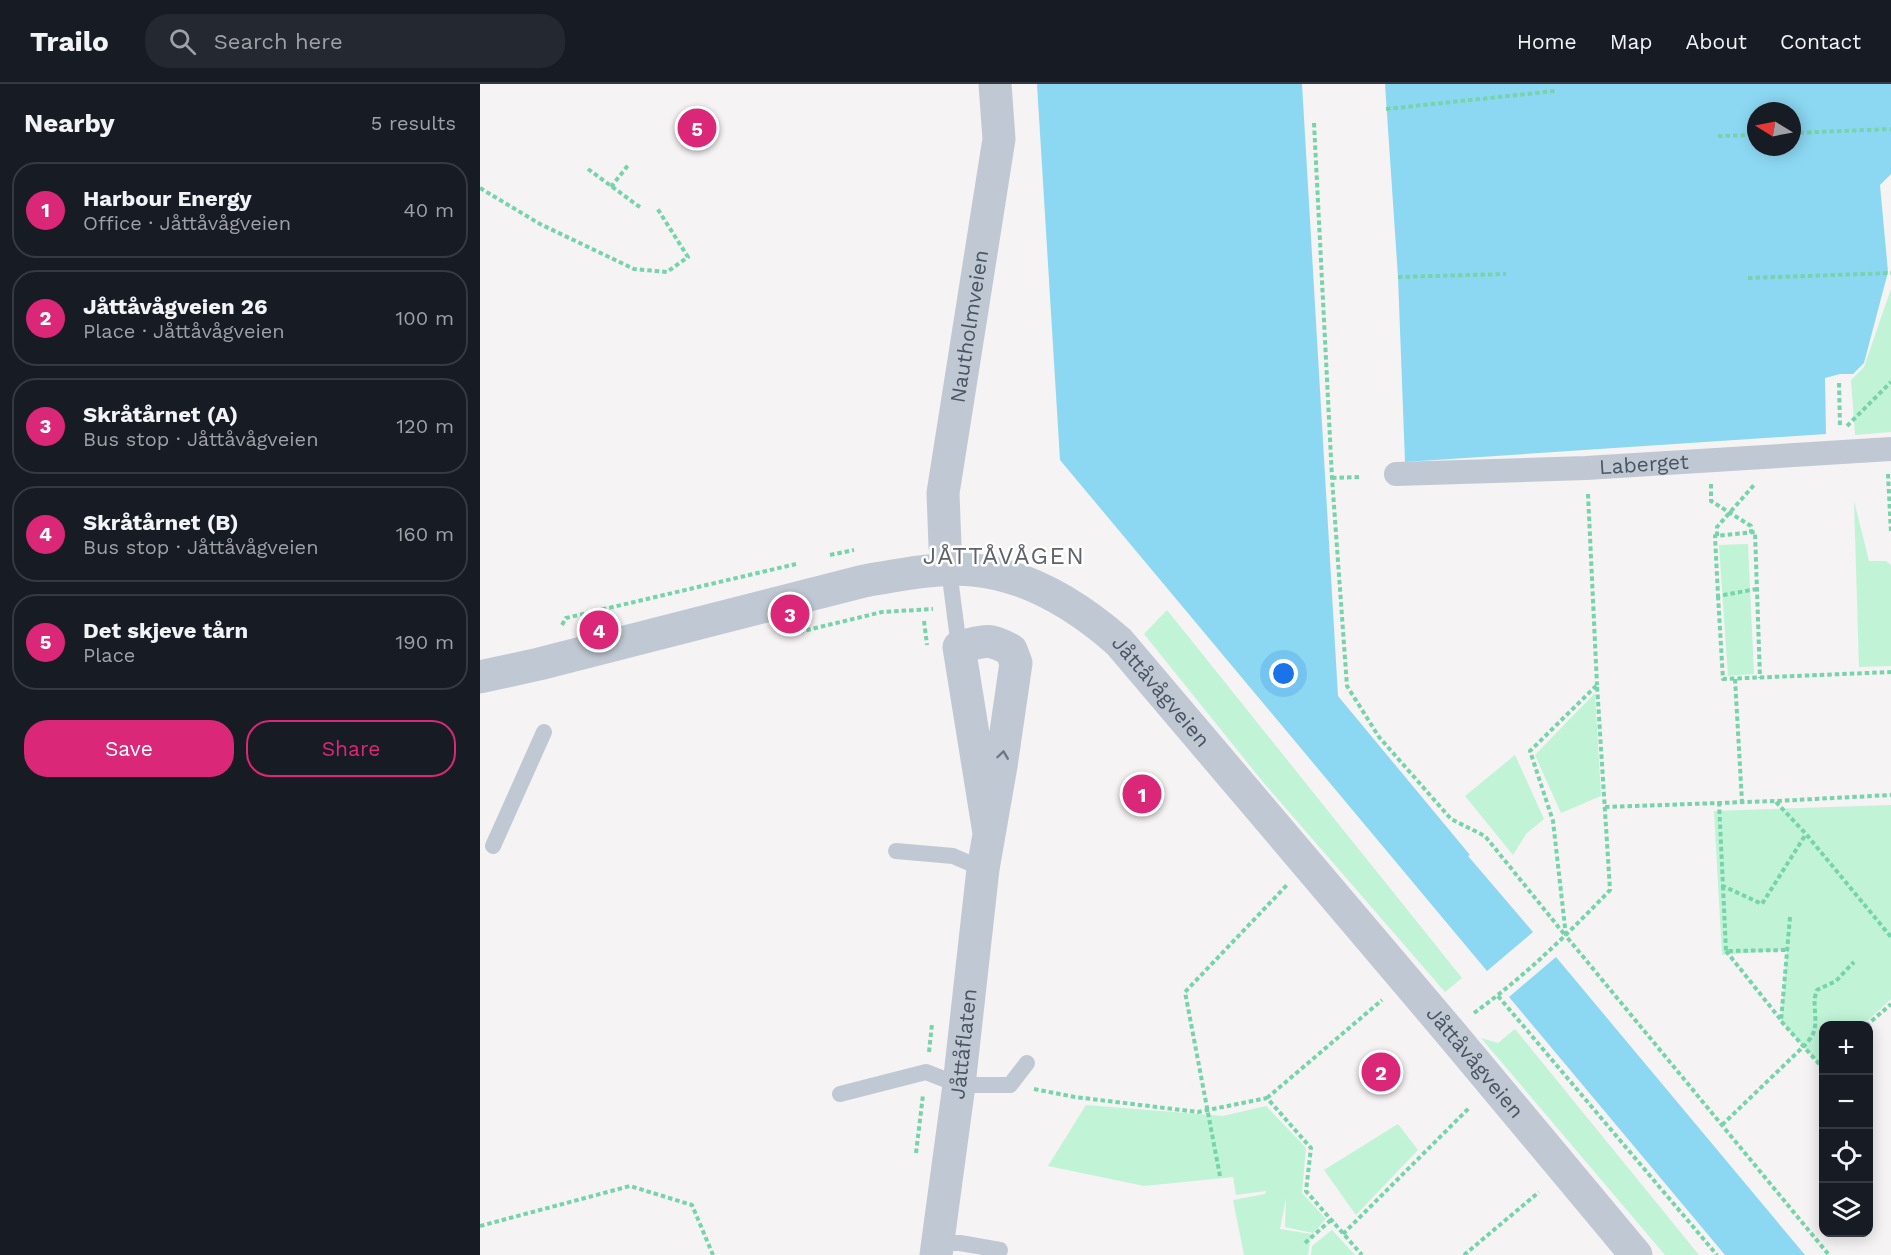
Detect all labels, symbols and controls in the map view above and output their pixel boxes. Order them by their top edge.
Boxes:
search box [145,14,565,68]
text: Trailo [30,25,109,58]
icon: search [166,25,199,58]
text: Search here [214,29,343,54]
text: Home [1517,29,1577,54]
text: Map [1610,29,1653,54]
text: About [1686,29,1747,54]
text: Contact [1780,29,1861,54]
north arrow [1747,102,1801,156]
pin: 5 [678,106,716,150]
text: Nearby [24,108,115,138]
text: 5 results [371,111,456,135]
text: Harbour Energy [83,186,252,211]
text: 1 [41,198,50,222]
text: 40 m [403,198,454,222]
text: Office · Jåttåvågveien [83,211,291,235]
street label: Nautholmveien [944,248,993,405]
text: Jåttåvågveien 26 [83,294,268,319]
text: 2 [40,306,51,330]
text: 100 m [395,306,454,330]
text: Place · Jåttåvågveien [83,319,285,343]
text: Skråtårnet (A) [83,402,238,427]
text: 3 [40,414,51,438]
text: 120 m [396,414,454,438]
text: Bus stop · Jåttåvågveien [83,427,319,451]
street label: Laberget [1598,449,1689,479]
text: Skråtårnet (B) [83,510,239,535]
text: 4 [39,522,52,546]
text: 160 m [396,522,454,546]
text: Bus stop · Jåttåvågveien [83,535,319,559]
district label: JÅTTÅVÅGEN [923,542,1085,570]
pin: 3 [770,592,810,636]
pin: 4 [580,608,618,652]
text: Det skjeve tårn [83,618,248,643]
text: 5 [40,630,51,654]
text: 190 m [396,630,454,654]
street label: Jåttåvågveien [1107,630,1216,752]
text: Place [83,643,135,667]
your location [1269,659,1298,688]
button: Save [24,720,234,777]
button: Share [246,720,456,777]
one-way arrow [996,750,1008,759]
pin: 1 [1122,772,1162,816]
street label: Jåttåflaten [944,987,982,1101]
street label: Jåttåvågveien [1421,1001,1529,1123]
map controls [1819,1021,1873,1237]
button: + [1819,1021,1873,1075]
pin: 2 [1362,1050,1400,1094]
button: − [1819,1075,1873,1129]
button: locate [1819,1129,1873,1183]
button: layers [1819,1183,1873,1237]

